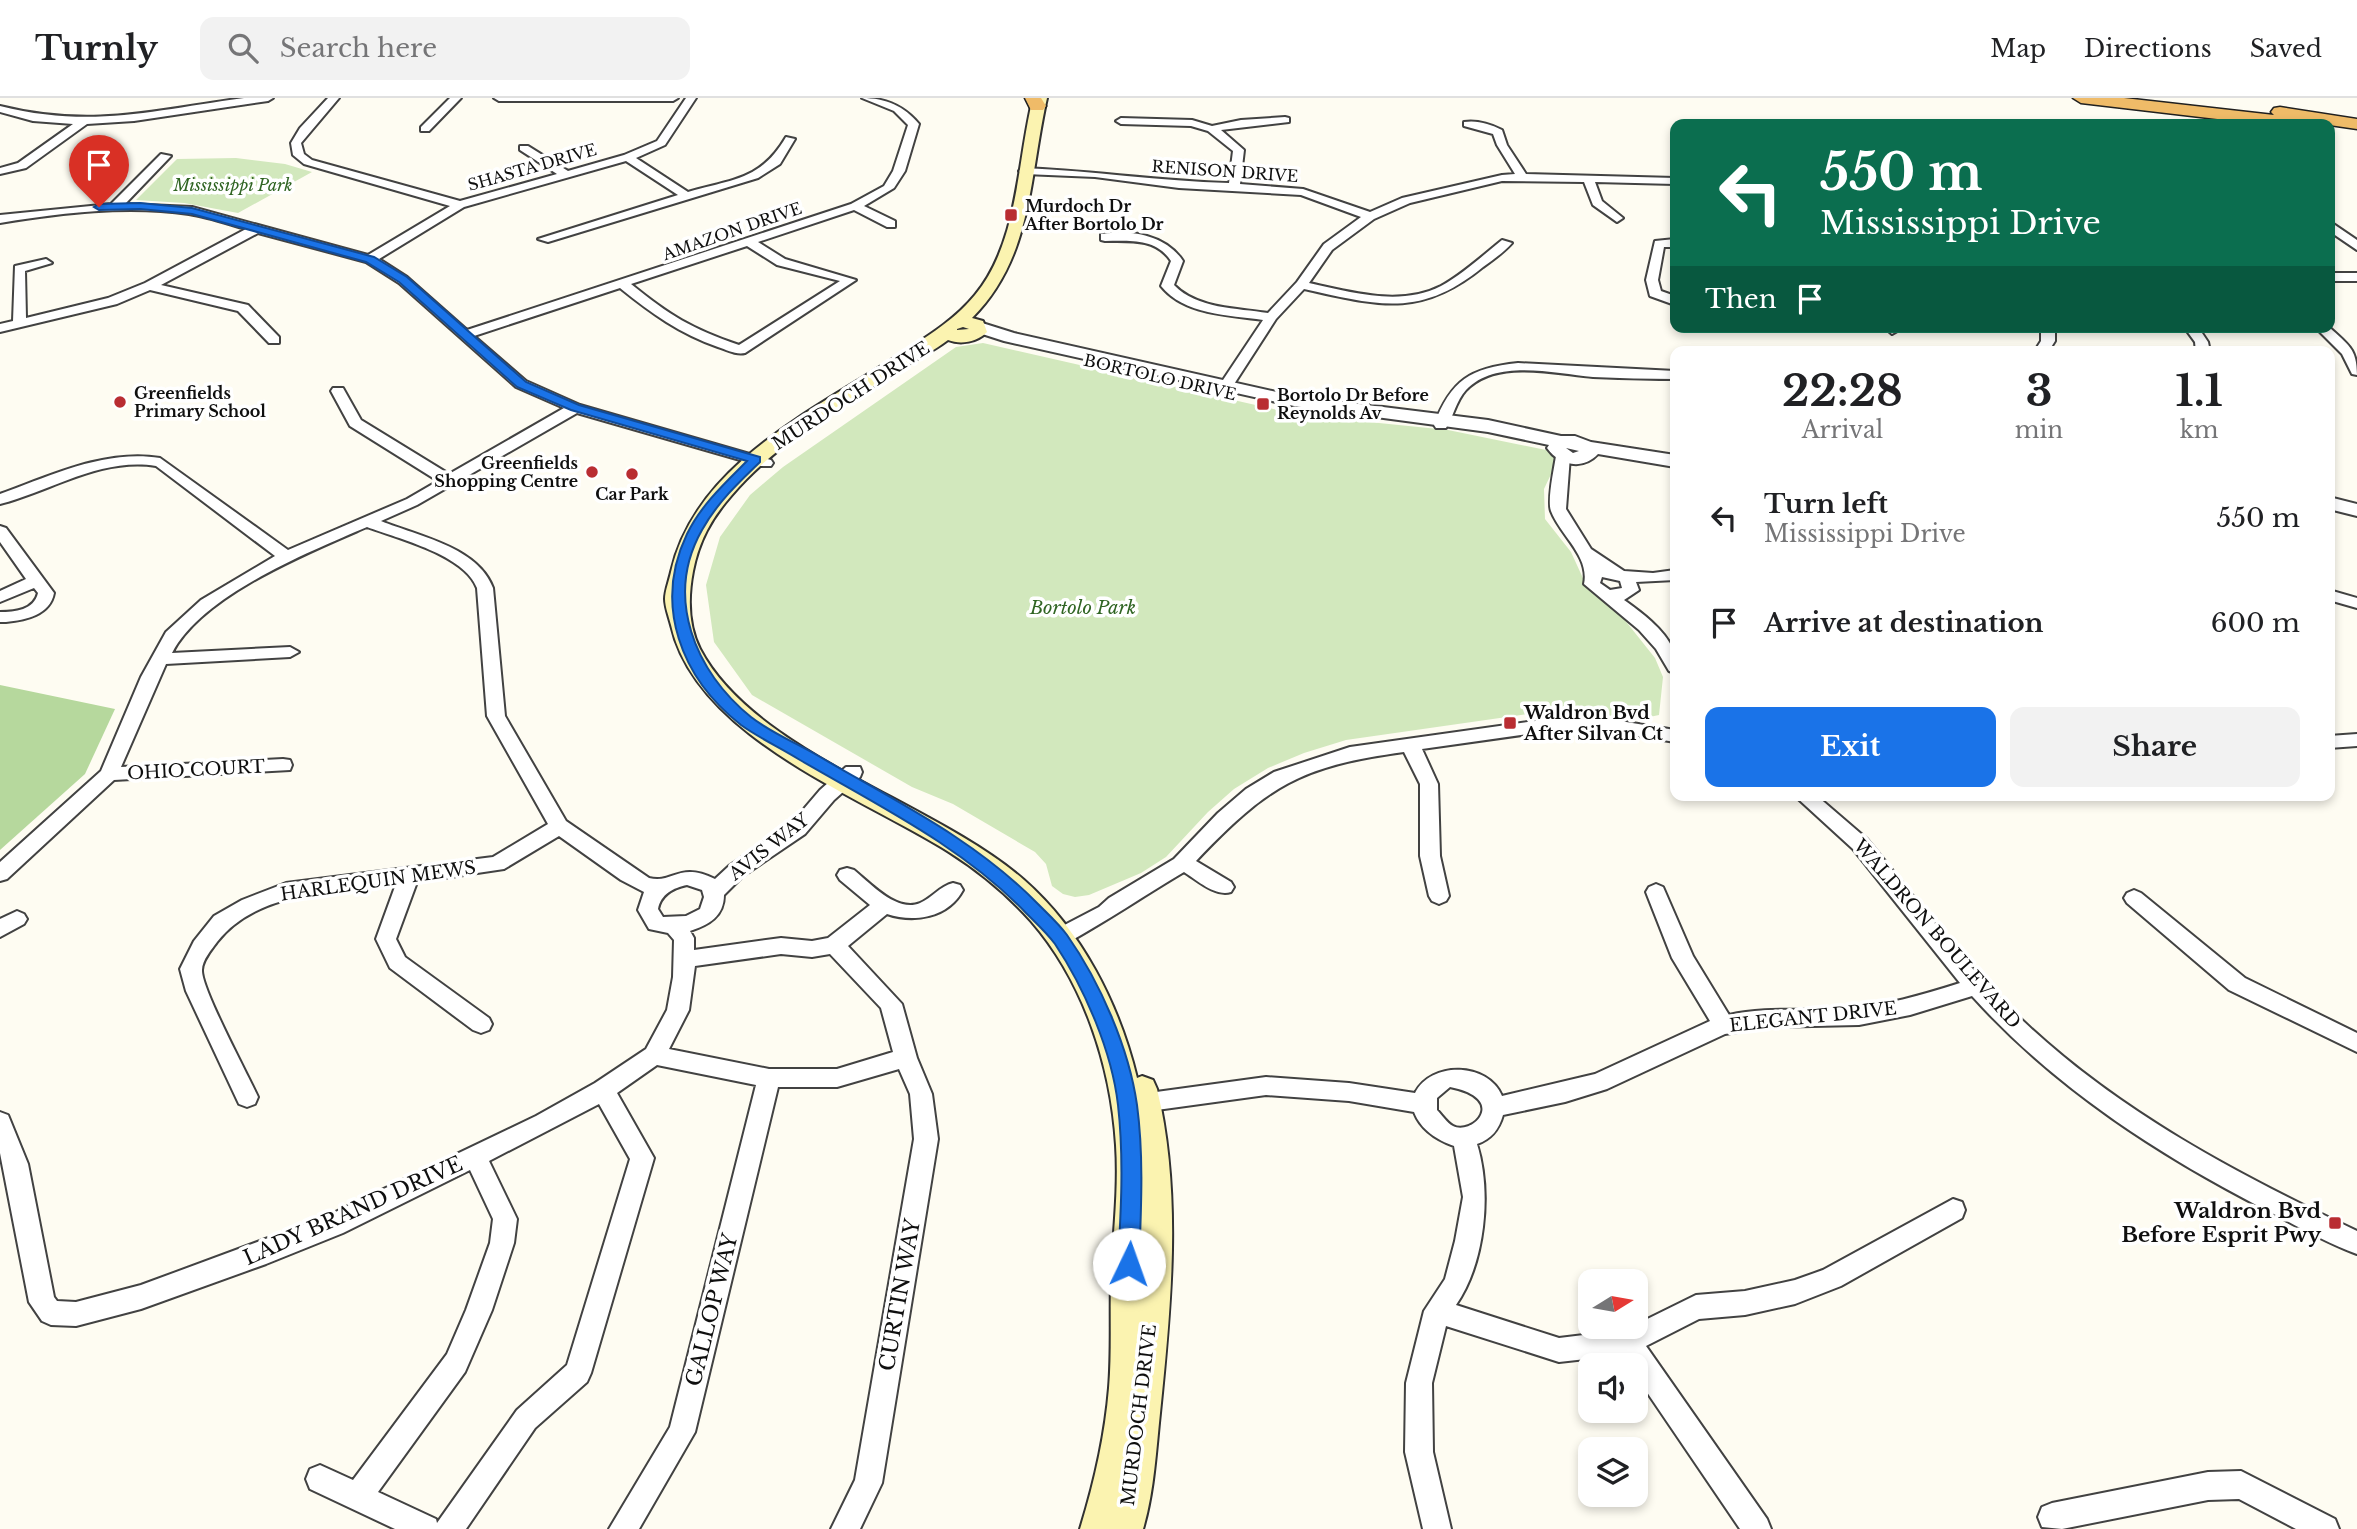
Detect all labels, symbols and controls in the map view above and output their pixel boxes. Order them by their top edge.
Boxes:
search box [200,17,690,80]
text: Turnly [35,28,158,69]
icon: search [224,29,262,67]
text: Search here [280,32,437,64]
text: Map [1990,34,2046,63]
text: Directions [2084,34,2212,63]
text: Saved [2250,34,2322,63]
pin [69,135,129,207]
street label: SHASTA DRIVE [465,139,599,195]
text: 550 m [1820,142,1983,203]
icon: arrive [80,146,118,184]
icon: left [1705,147,1796,238]
street label: RENISON DRIVE [1151,156,1299,186]
park label: Mississippi Park [172,175,293,195]
place label: Murdoch Dr After Bortolo Dr [1024,196,1164,234]
street label: AMAZON DRIVE [659,198,804,265]
text: Mississippi Drive [1820,203,2101,243]
marker: Murdoch Dr After Bortolo Dr [1003,207,1019,223]
icon: arrive [1791,280,1829,318]
text: Then [1705,283,1777,315]
street label: MURDOCH DRIVE [768,337,934,455]
street label: BORTOLO DRIVE [1082,350,1238,404]
text: 22:28 [1782,365,1903,417]
text: 3 [2026,365,2052,417]
text: 1.1 [2175,365,2223,417]
place label: Greenfields Primary School [134,383,266,421]
place label: Bortolo Dr Before Reynolds Av [1277,385,1429,423]
marker: Greenfields Primary School [112,394,128,410]
marker: Bortolo Dr Before Reynolds Av [1255,396,1271,412]
text: Arrival [1802,416,1883,444]
text: min [2015,416,2063,444]
text: km [2180,416,2219,444]
place label: Greenfields Shopping Centre [434,453,578,491]
marker: Greenfields Shopping Centre [584,464,600,480]
marker: Car Park [624,466,640,482]
place label: Car Park [595,484,669,504]
text: Turn left [1764,488,1888,520]
icon: left [1705,499,1743,537]
text: 550 m [2217,502,2300,534]
text: Mississippi Drive [1764,520,1966,548]
park label: Bortolo Park [1029,597,1136,619]
icon: arrive [1705,604,1743,642]
text: Arrive at destination [1764,607,2044,639]
text: 600 m [2211,607,2300,639]
place label: Waldron Bvd After Silvan Ct [1523,702,1663,745]
button: Exit [1705,707,1996,787]
button: Share [2010,707,2300,787]
marker: Waldron Bvd After Silvan Ct [1502,715,1518,731]
street label: OHIO COURT [127,755,266,785]
street label: AVIS WAY [724,808,814,886]
street label: WALDRON BOULEVARD [1848,834,2025,1033]
street label: HARLEQUIN MEWS [279,856,477,906]
street label: ELEGANT DRIVE [1728,997,1898,1037]
street label: LADY BRAND DRIVE [239,1151,467,1271]
place label: Waldron Bvd Before Esprit Pwy [2121,1198,2321,1248]
marker: Waldron Bvd Before Esprit Pwy [2327,1215,2343,1231]
street label: CURTIN WAY [874,1216,926,1373]
position arrow [1092,1227,1166,1301]
street label: GALLOP WAY [680,1230,744,1389]
north arrow [1578,1269,1648,1339]
map controls [1578,1269,1648,1507]
street label: MURDOCH DRIVE [1117,1323,1161,1507]
button: sound [1578,1353,1648,1423]
button: layers [1578,1437,1648,1507]

